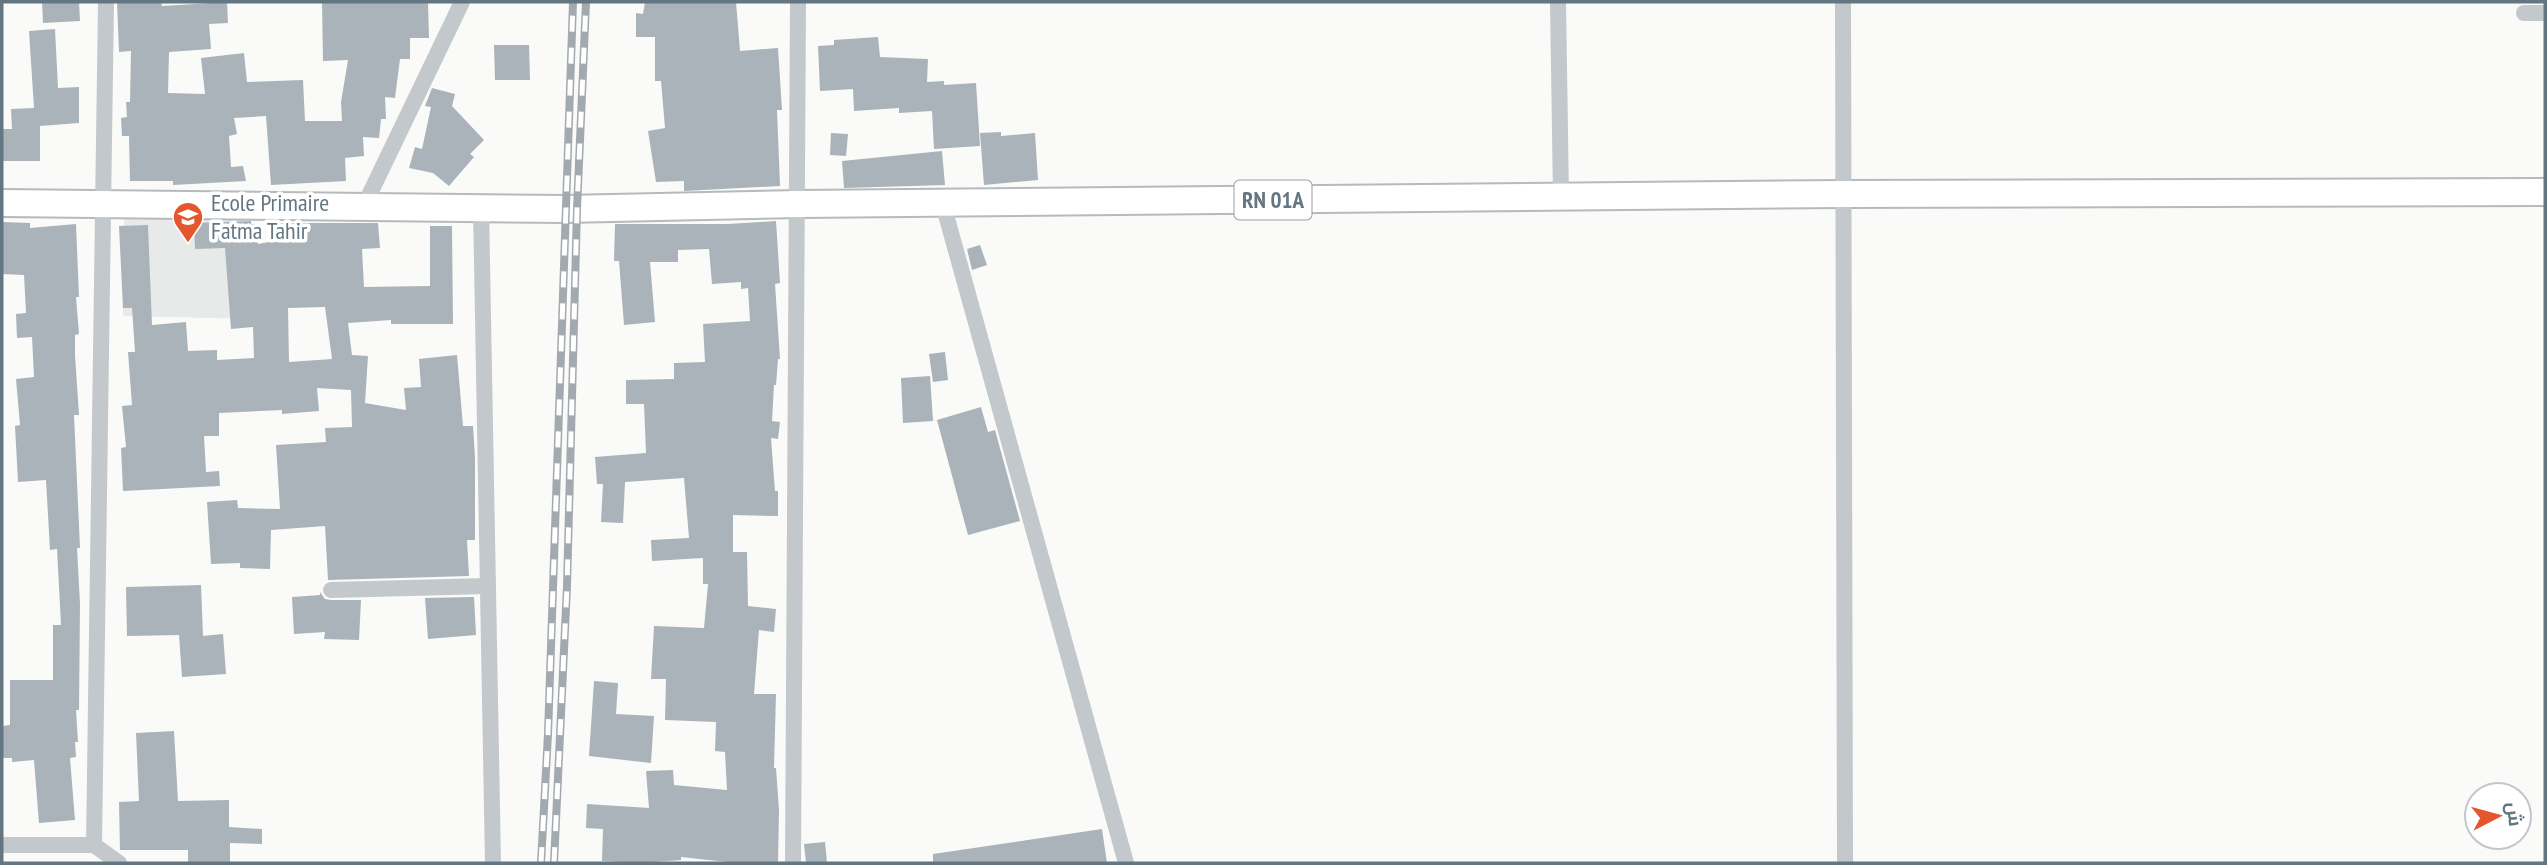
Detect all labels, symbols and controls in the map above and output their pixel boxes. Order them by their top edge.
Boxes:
road number: RN 01A [1234,181,1312,220]
place label: Ecole Primaire Fatma Tahir [211,187,329,246]
school or university icon: Ecole Primaire Fatma Tahir [171,200,205,244]
north arrow [2463,781,2533,851]
text: ش [2502,801,2528,828]

